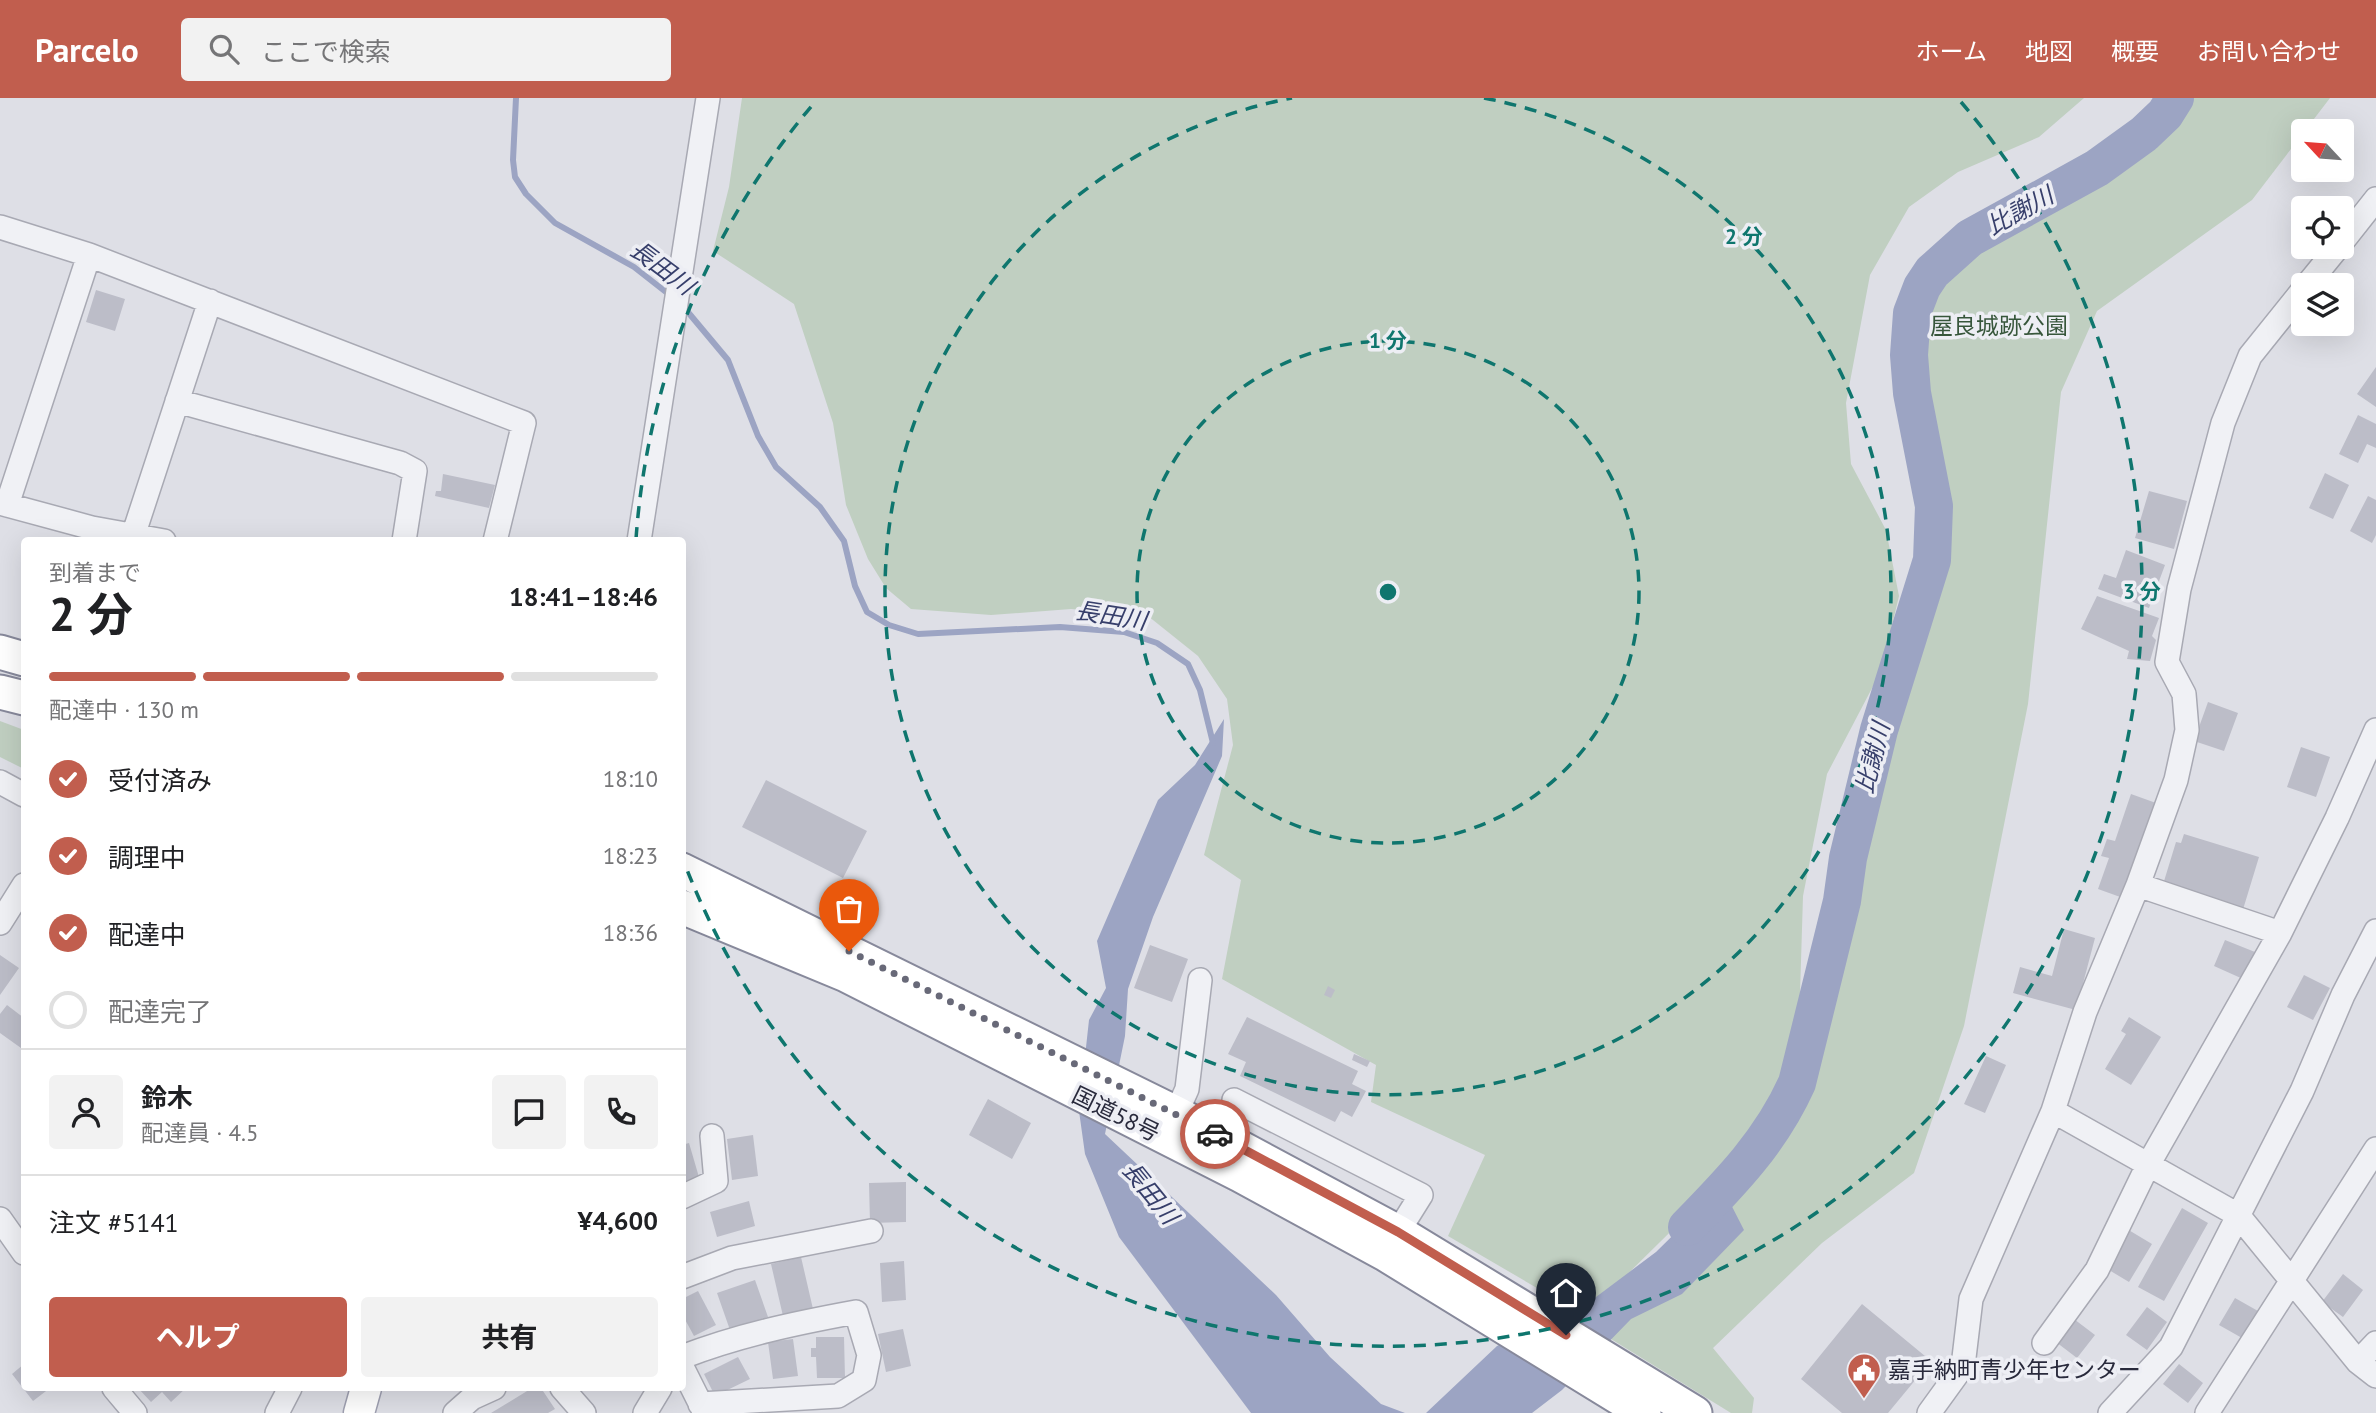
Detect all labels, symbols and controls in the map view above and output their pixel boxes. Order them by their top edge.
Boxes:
search box [181,18,671,81]
text: Parcelo [35,28,139,71]
icon: search [205,30,243,68]
text: ここで検索 [261,35,391,68]
text: ホーム [1916,36,1987,67]
text: 地図 [2025,36,2073,67]
text: 概要 [2111,36,2159,67]
text: お問い合わせ [2197,36,2341,67]
north arrow [2291,119,2354,182]
map controls [2291,119,2354,336]
water label: 比謝川 [1981,178,2061,242]
button: locate [2291,196,2354,259]
text: 2 分 [1725,223,1763,250]
water label: 長田川 [624,234,703,303]
button: layers [2291,273,2354,336]
park label: 屋良城跡公園 [1930,311,2068,340]
text: 1 分 [1369,327,1407,354]
text: 到着まで [49,558,141,587]
text: 3 分 [2123,578,2161,605]
text: 18:41–18:46 [509,580,658,613]
centre of rings [1376,580,1400,604]
text: 2 分 [49,584,133,644]
water label: 長田川 [1073,595,1152,637]
text: 配達中 · 130 m [49,695,199,724]
water label: 比謝川 [1849,716,1897,797]
icon: check [49,760,87,798]
text: 受付済み [108,764,212,797]
text: 18:10 [603,764,658,793]
icon: check [49,837,87,875]
text: 調理中 [108,841,186,874]
text: 18:23 [603,841,658,870]
pin [819,879,879,951]
icon: bag [830,890,868,928]
icon: check [49,914,87,952]
text: 配達中 [108,918,186,951]
text: 18:36 [603,918,658,947]
text: 配達完了 [108,995,212,1028]
button: person [49,1075,123,1149]
button: chat [492,1075,566,1149]
button: phone [584,1075,658,1149]
street label: 国道58号 [1068,1080,1165,1147]
text: 鈴木 [141,1081,193,1114]
courier [1180,1099,1250,1169]
icon: car [1196,1115,1234,1153]
text: 配達員 · 4.5 [141,1118,258,1147]
water label: 長田川 [1116,1155,1187,1233]
text: ¥4,600 [578,1204,658,1237]
text: 注文 #5141 [49,1206,179,1239]
pin [1536,1263,1596,1335]
icon: home [1547,1274,1585,1312]
button: ヘルプ [49,1297,347,1377]
button: 共有 [361,1297,658,1377]
public building icon: 嘉手納町青少年センター [1845,1351,1883,1400]
place label: 嘉手納町青少年センター [1888,1355,2141,1384]

